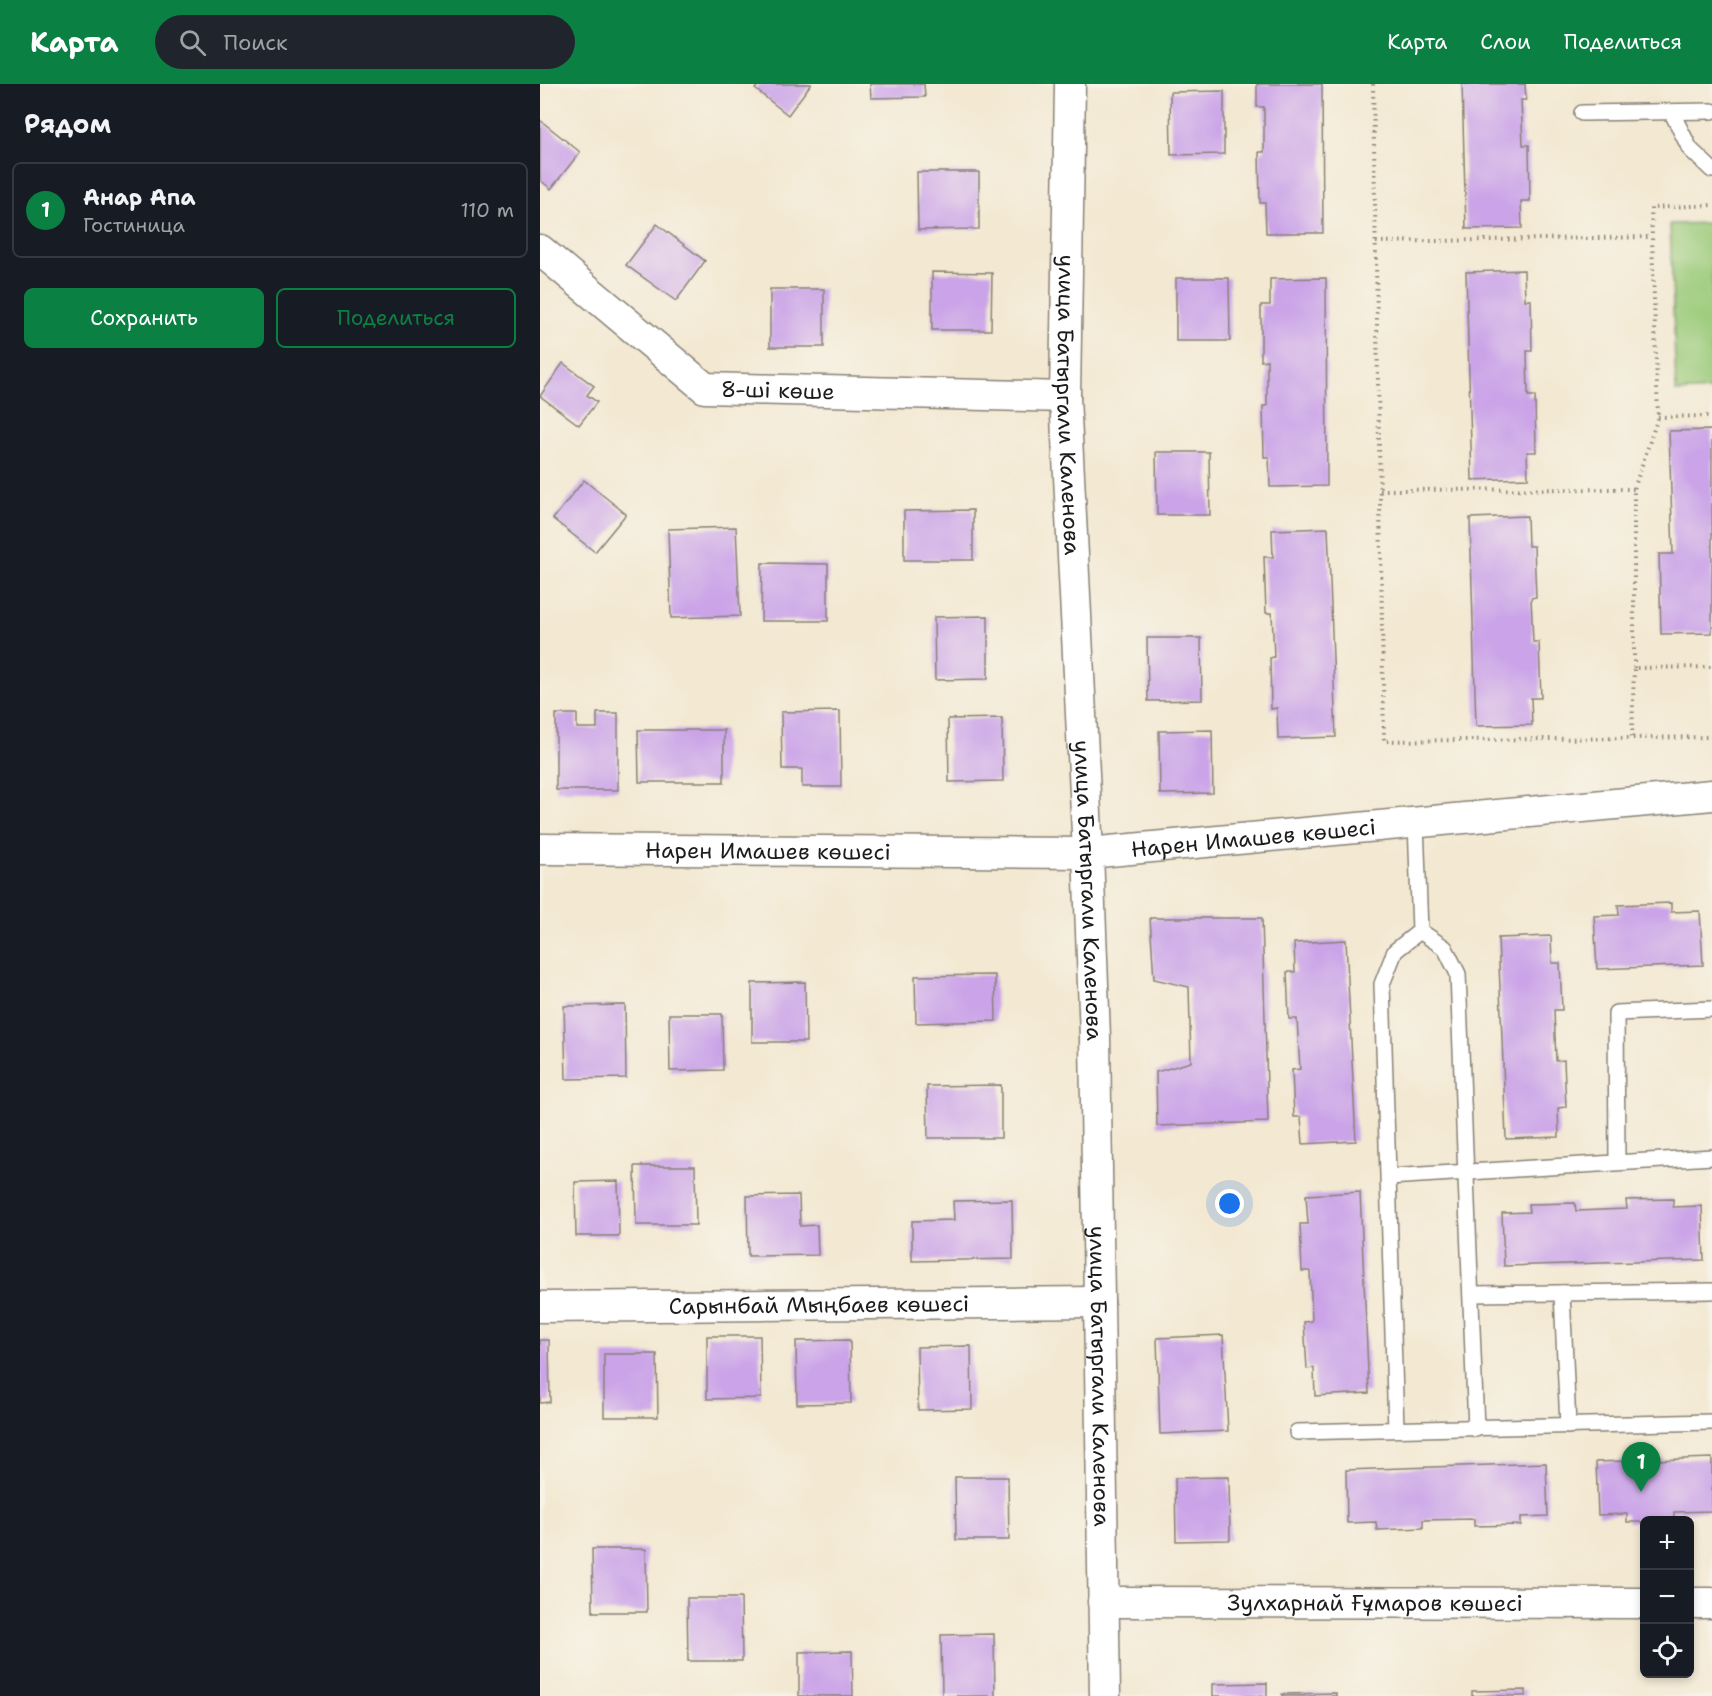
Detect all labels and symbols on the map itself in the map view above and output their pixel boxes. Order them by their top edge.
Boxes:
street label: улица Батыргали Каленова [1050,254,1087,556]
street label: 8-шi көше [721,374,835,406]
street label: улица Батыргали Каленова [1067,740,1109,1041]
street label: Нарен Имашев көшесi [1130,812,1377,864]
street label: Нарен Имашев көшесi [645,836,891,867]
your location [1215,1189,1244,1218]
street label: улица Батыргали Каленова [1083,1226,1116,1527]
street label: Сарынбай Мыңбаев көшесі [669,1289,969,1321]
pin: 1 [1622,1442,1660,1492]
street label: Зулхарнай Ғұмаров көшесі [1227,1588,1523,1618]

